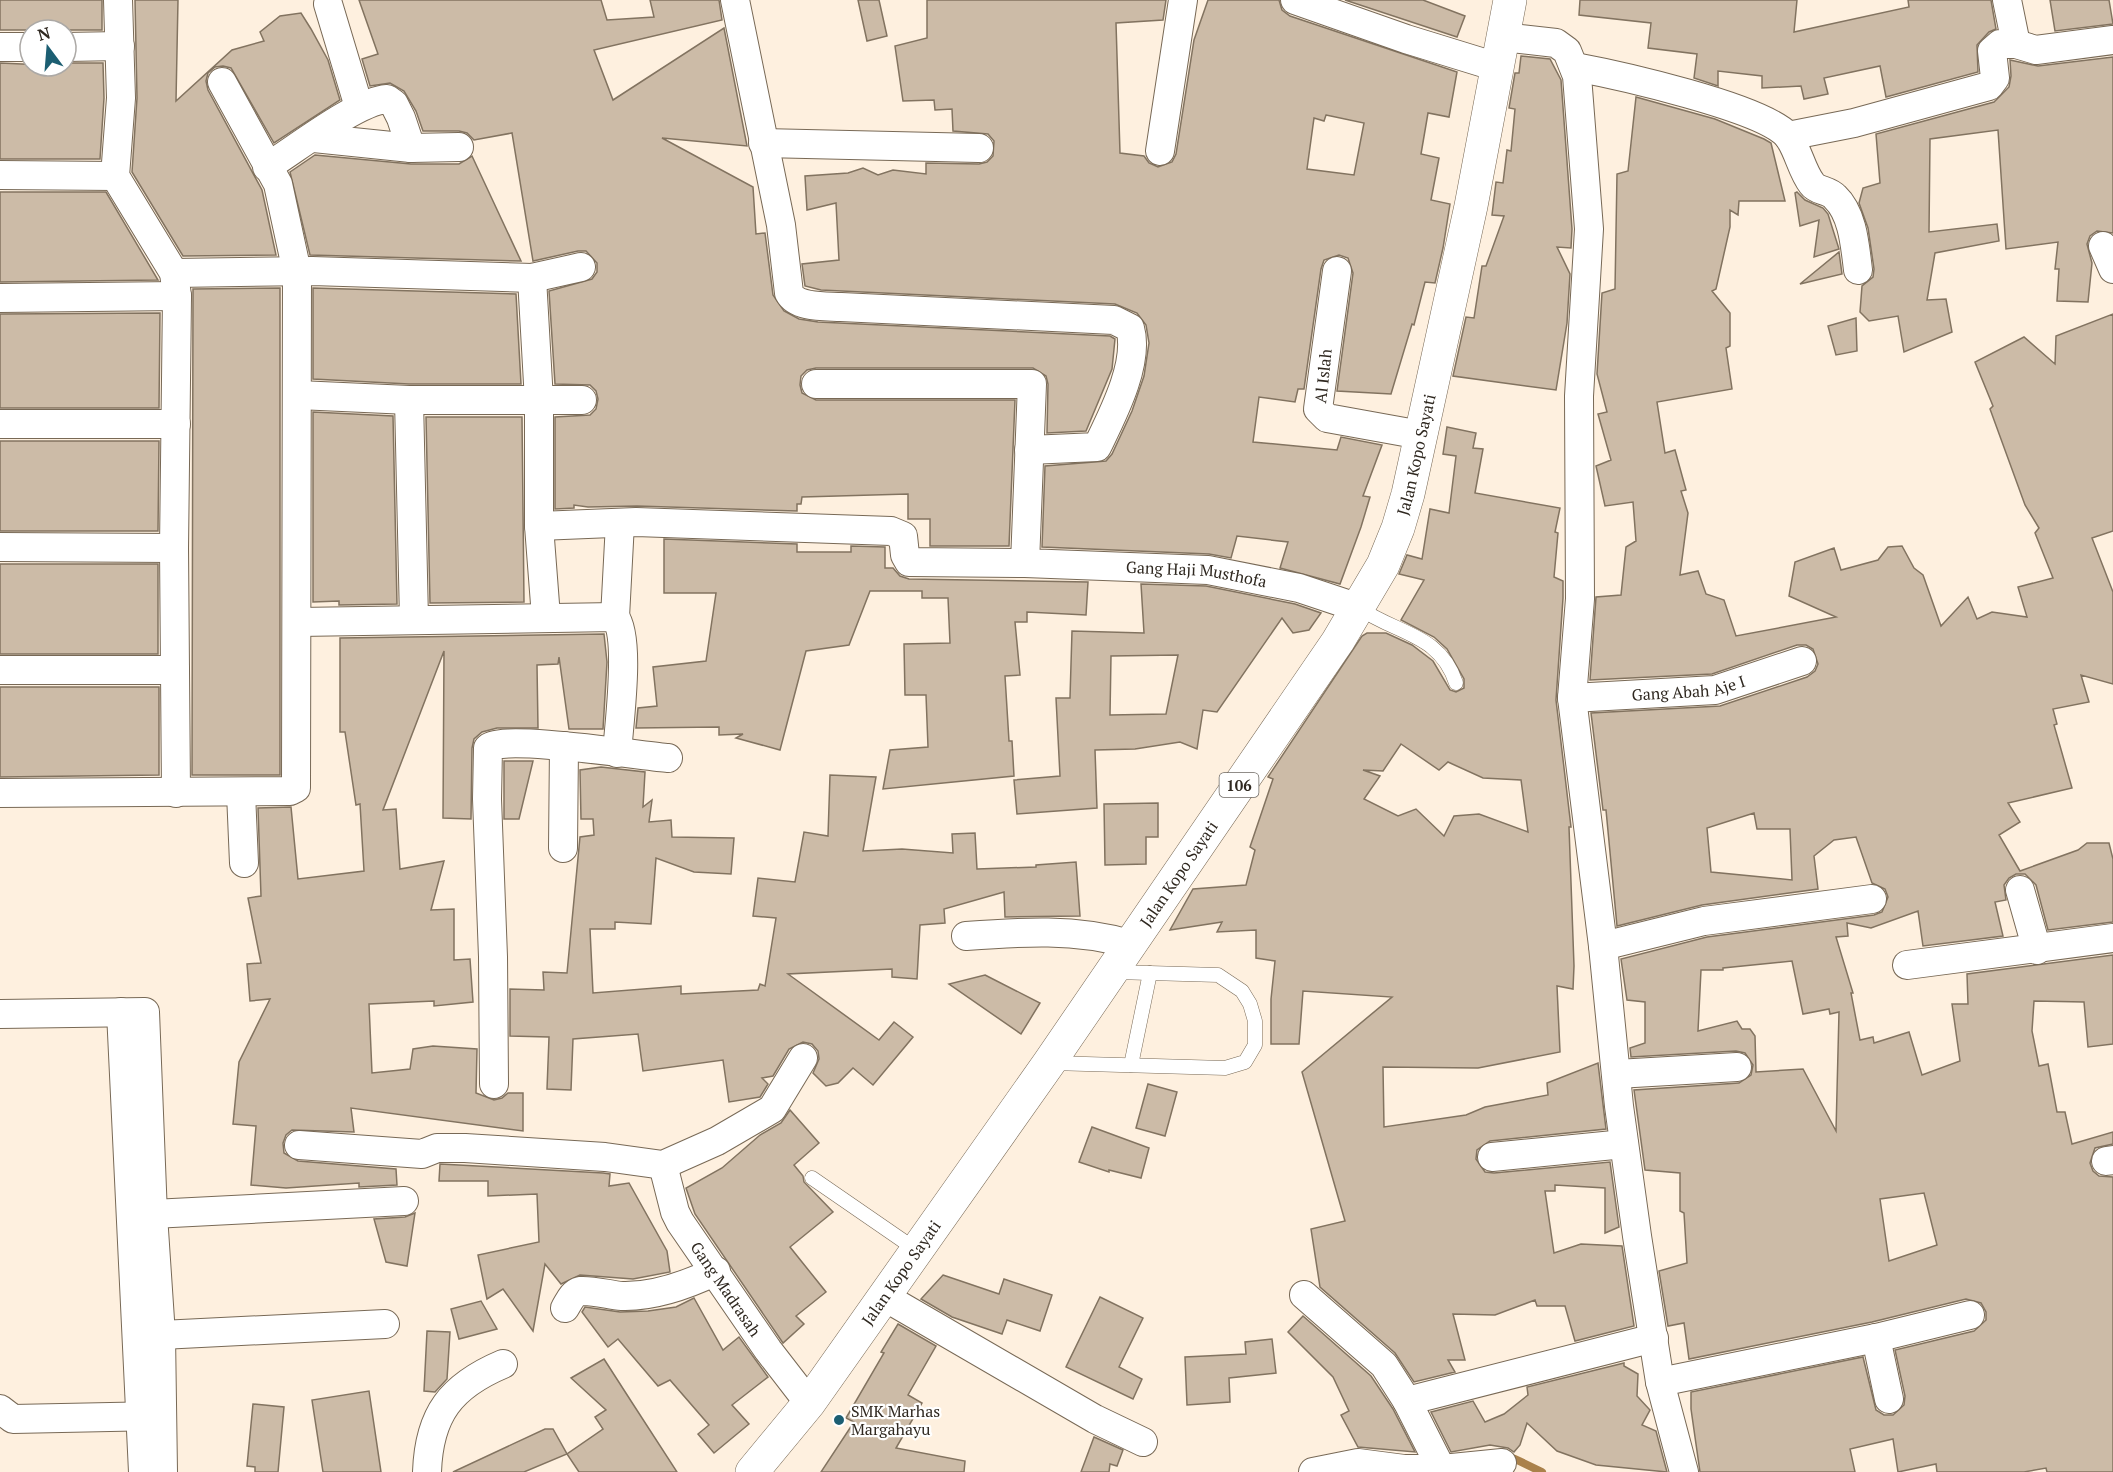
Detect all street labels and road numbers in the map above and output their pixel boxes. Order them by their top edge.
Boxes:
street label: Al Islah [1309,347,1337,404]
street label: Jalan Kopo Sayati [1391,392,1441,518]
street label: Gang Haji Musthofa [1125,556,1269,592]
street label: Gang Abah Aje I [1631,670,1748,706]
road number: 106 [1220,773,1258,797]
street label: Jalan Kopo Sayati [1135,816,1223,931]
street label: Jalan Kopo Sayati [856,1216,946,1330]
street label: Gang Madrasah [686,1237,767,1341]

